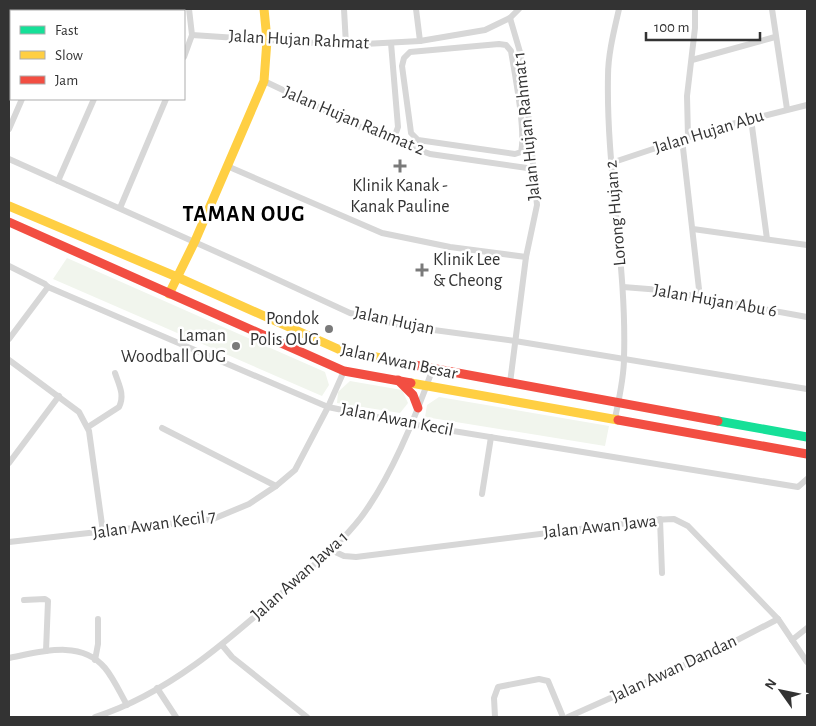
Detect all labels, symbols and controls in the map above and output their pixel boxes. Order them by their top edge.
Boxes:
legend [10,10,185,100]
scale bar [646,10,760,42]
text: 100 m [654,20,689,35]
text: Fast [55,23,79,38]
street label: Jalan Hujan Rahmat [228,27,370,53]
text: Slow [55,48,83,63]
street label: Jalan Hujan Rahmat 1 [510,51,544,201]
text: Jam [55,73,78,88]
street label: Jalan Hujan Rahmat 2 [281,83,427,159]
street label: Jalan Hujan Abu [652,107,766,157]
marker: Klinik Kanak - Kanak Pauline [393,159,407,173]
street label: Lorong Hujan 2 [602,159,630,267]
place label: Klinik Kanak - Kanak Pauline [350,177,450,216]
district label: TAMAN OUG [183,203,305,225]
place label: Klinik Lee & Cheong [433,251,502,290]
marker: Klinik Lee & Cheong [415,263,429,277]
street label: Jalan Hujan Abu 6 [652,281,778,321]
street label: Jalan Hujan [352,304,436,338]
place label: Pondok Polis OUG [250,310,320,349]
marker: Pondok Polis OUG [323,323,335,335]
place label: Laman Woodball OUG [121,327,226,366]
marker: Laman Woodball OUG [230,340,242,352]
street label: Jalan Awan Besar [339,341,459,383]
street label: Jalan Awan Kecil [339,400,455,440]
street label: Jalan Awan Kecil 7 [91,507,217,543]
street label: Jalan Awan Jawa [542,512,658,542]
street label: Jalan Awan Jawa 1 [248,528,352,624]
street label: Jalan Awan Dandan [608,632,740,706]
north arrow [756,666,806,716]
text: N [762,677,779,692]

